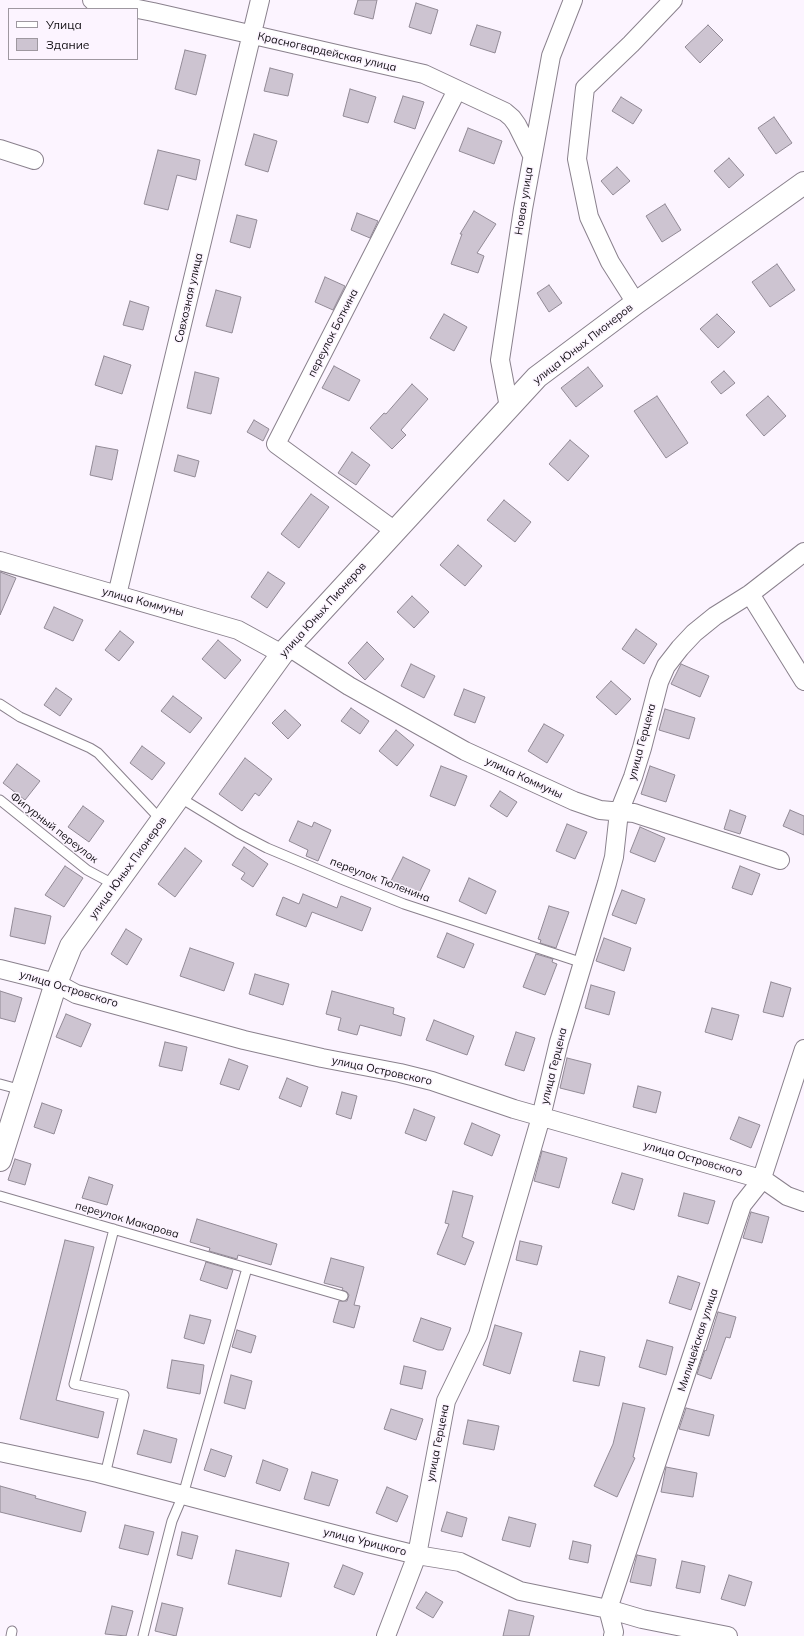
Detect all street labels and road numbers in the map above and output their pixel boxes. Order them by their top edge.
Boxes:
street label: Красногвардейская улица [256,30,398,74]
street label: Новая улица [512,166,536,236]
street label: Совхозная улица [172,252,206,344]
street label: переулок Боткина [305,287,361,379]
street label: улица Юных Пионеров [530,301,636,387]
street label: улица Юных Пионеров [277,560,369,660]
street label: улица Коммуны [101,585,185,619]
street label: улица Герцена [625,702,659,782]
street label: улица Коммуны [483,754,565,802]
street label: Фигурный переулок [8,790,100,866]
street label: улица Юных Пионеров [86,814,170,922]
street label: переулок Тюленина [328,855,432,905]
street label: улица Островского [18,968,120,1010]
street label: улица Герцена [538,1026,570,1106]
street label: улица Островского [331,1054,433,1088]
street label: улица Островского [642,1139,744,1179]
street label: переулок Макарова [74,1199,180,1241]
street label: Милицейская улица [675,1287,721,1393]
street label: улица Герцена [424,1403,452,1483]
street label: улица Урицкого [322,1525,408,1559]

